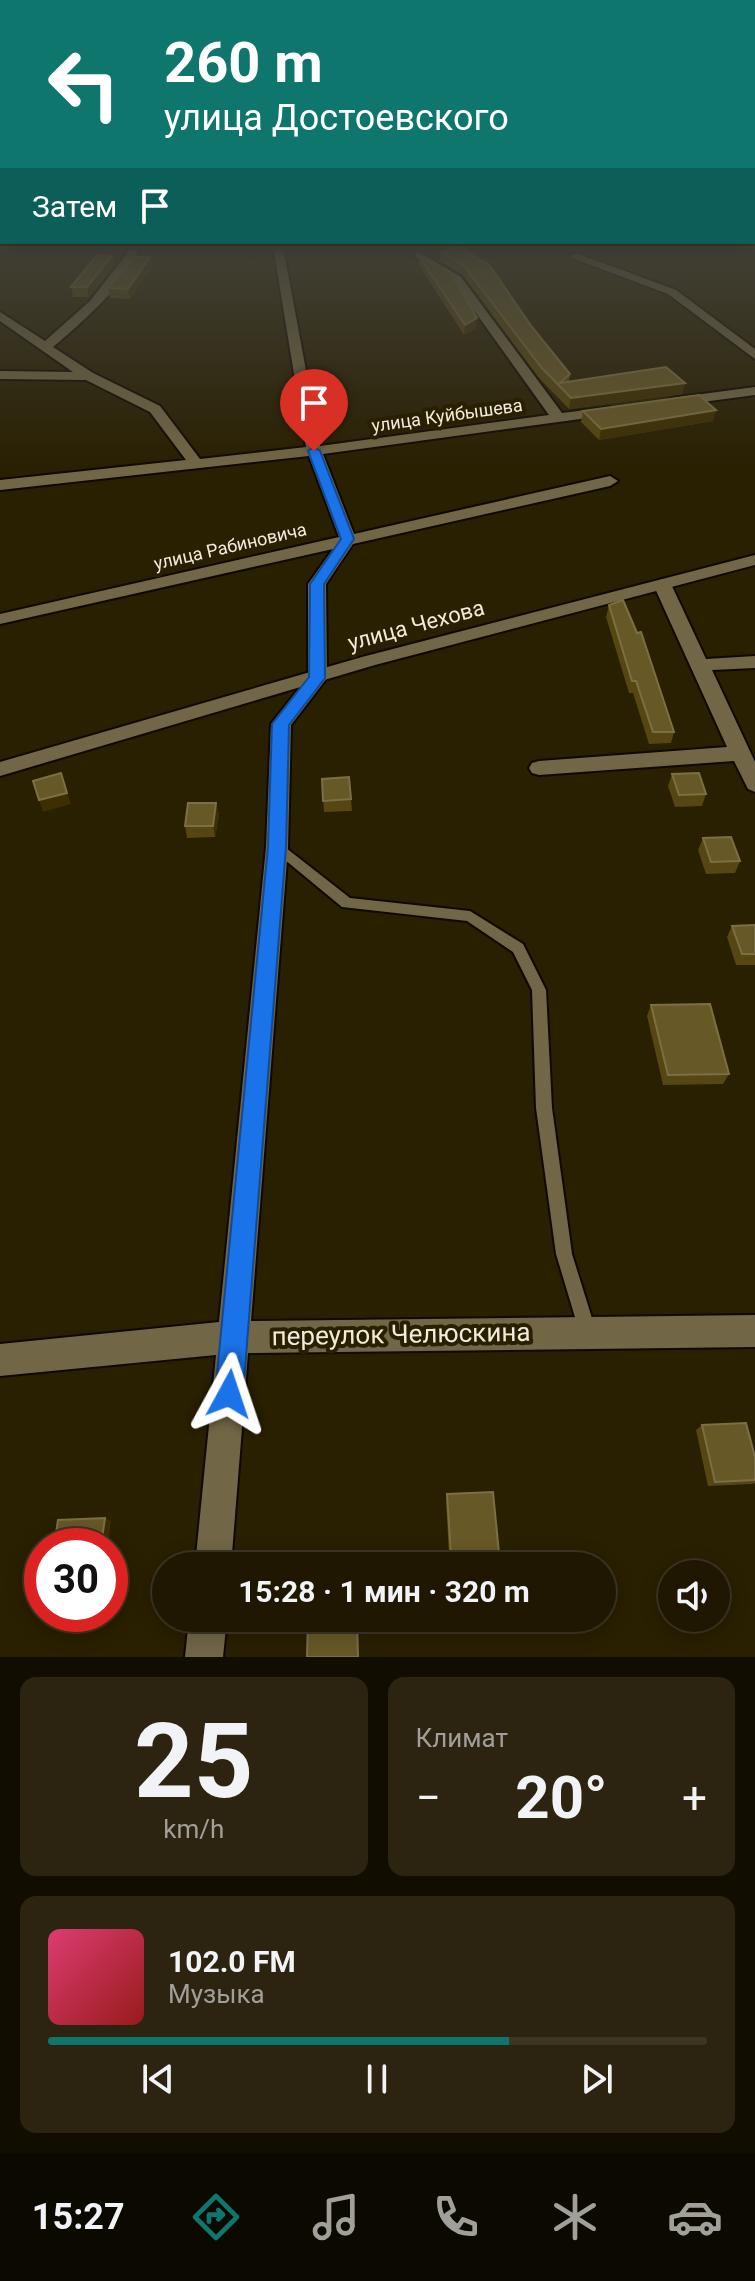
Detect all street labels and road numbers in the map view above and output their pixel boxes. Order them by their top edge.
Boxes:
street label: улица Куйбышева [370,394,524,436]
street label: улица Рабиновича [152,518,308,574]
street label: улица Чехова [345,595,487,655]
street label: переулок Челюскина [271,1317,531,1351]

